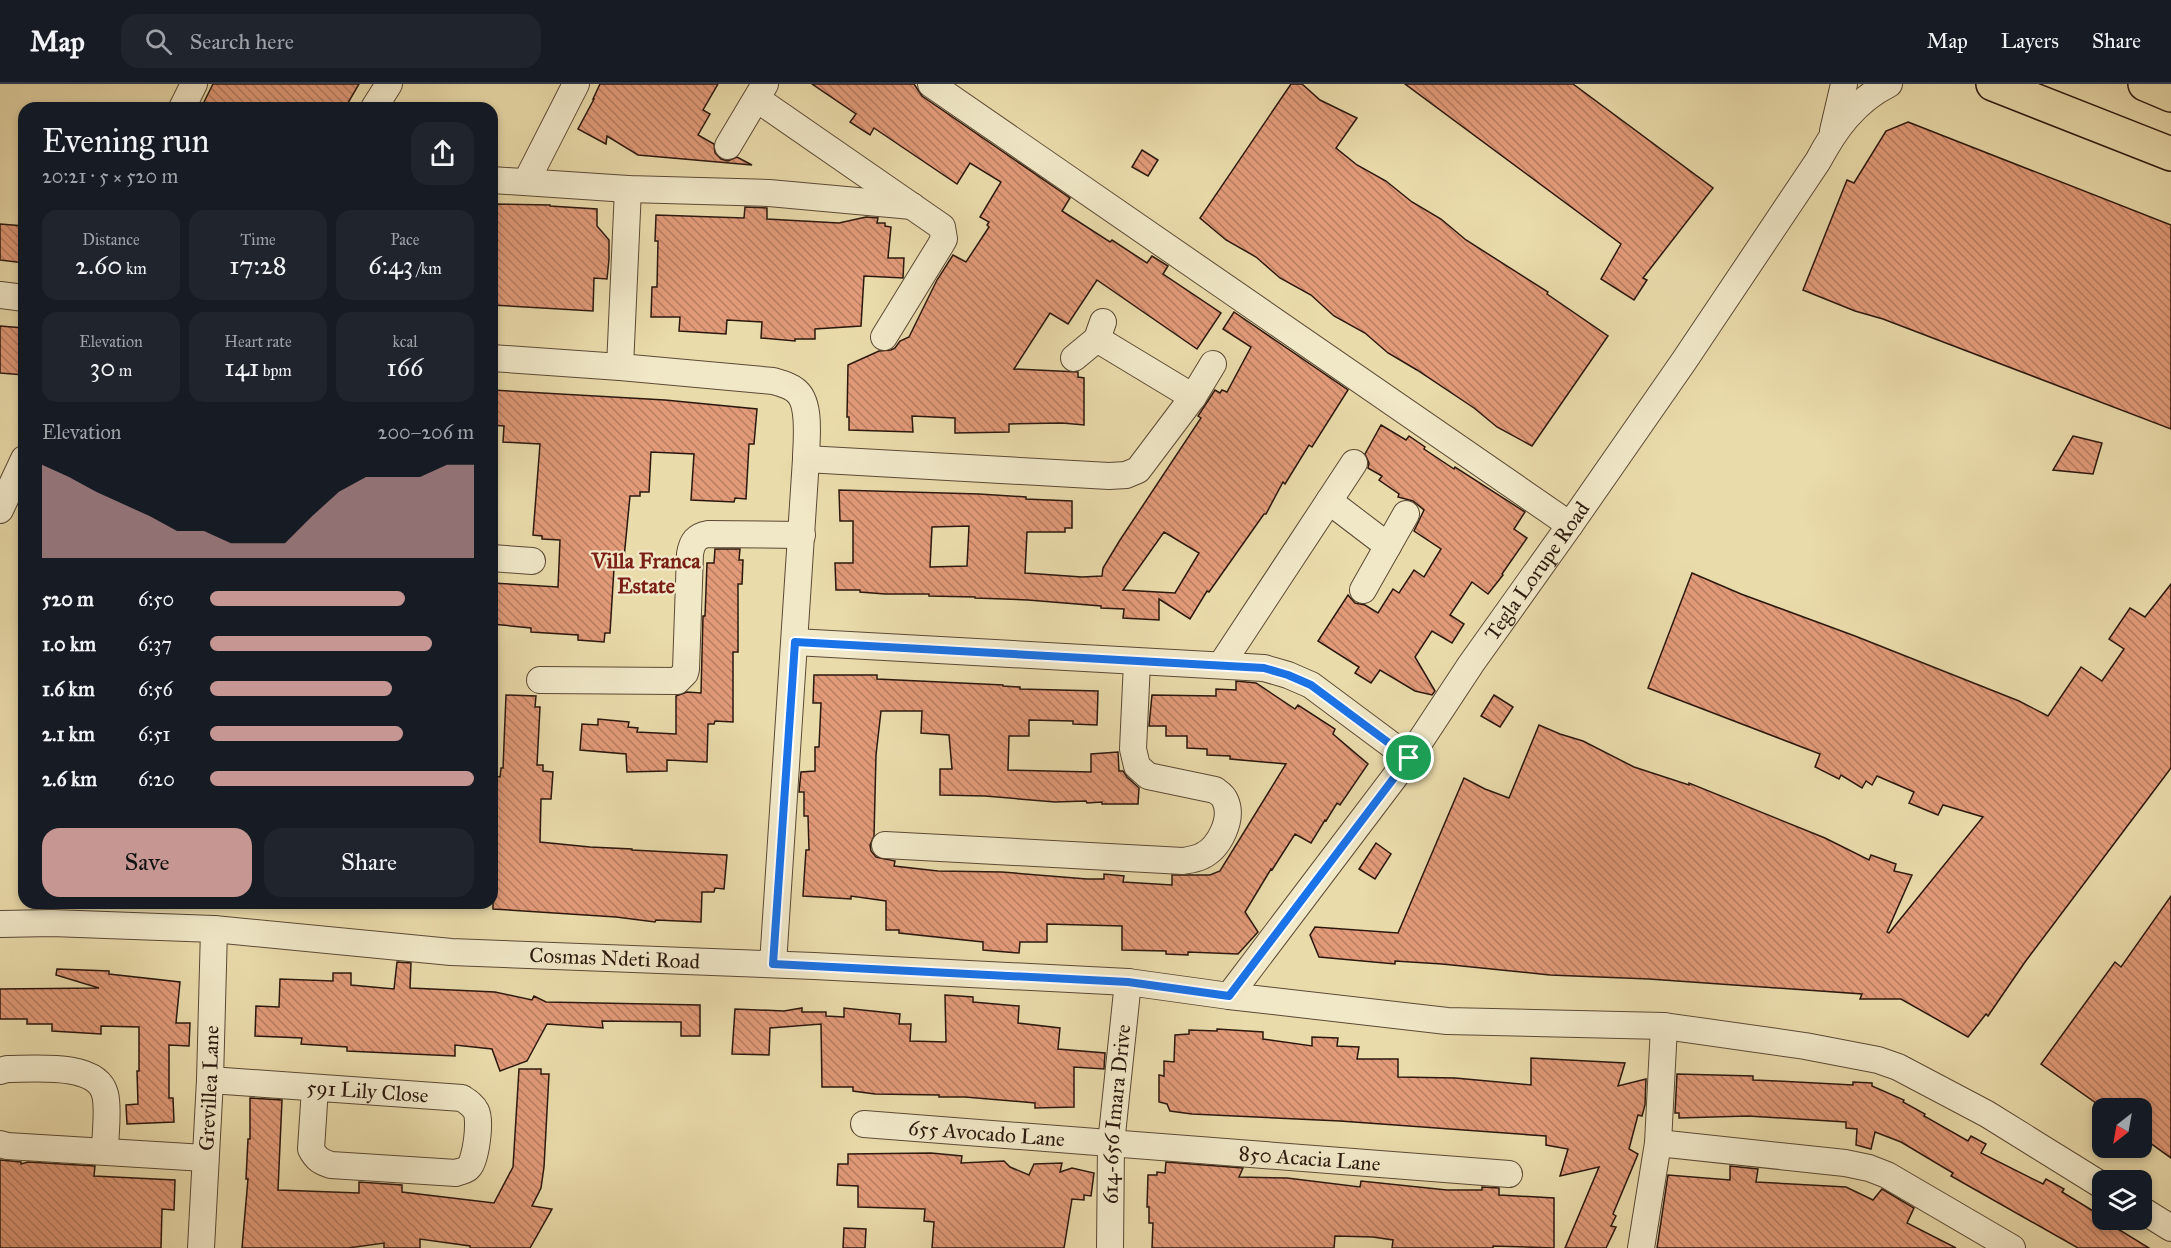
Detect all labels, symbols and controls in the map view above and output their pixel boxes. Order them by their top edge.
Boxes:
search box [121,14,541,68]
text: Map [30,24,85,59]
icon: search [142,25,175,58]
text: Search here [190,28,294,55]
text: Map [1927,28,1968,54]
text: Layers [2001,28,2059,54]
text: Share [2092,28,2141,54]
text: Evening run [42,121,209,161]
button: share [411,122,474,185]
text: 20:21 · 5 × 520 m [42,164,178,188]
text: Distance [82,230,140,249]
text: Time [240,230,276,249]
text: Pace [390,230,420,249]
text: 2.60 [75,249,122,281]
text: 17:28 [229,249,287,281]
text: 6:43 [368,249,413,281]
text: km [122,259,147,278]
text: /km [413,259,442,278]
text: Elevation [79,332,143,351]
text: Heart rate [224,332,292,351]
text: kcal [392,332,418,351]
text: 30 [90,351,115,383]
text: 141 [224,351,259,383]
text: 166 [387,351,423,383]
text: m [115,361,132,380]
text: bpm [259,361,292,380]
text: Elevation [42,420,121,444]
text: 200–206 m [378,420,474,444]
street label: Tegla Lorupe Road [1479,496,1595,646]
district label: Villa Franca Estate [590,547,701,599]
text: 520 m [42,587,94,611]
text: 6:50 [138,587,174,611]
text: 1.0 km [42,632,96,656]
text: 6:37 [138,632,172,656]
text: 1.6 km [42,677,95,701]
text: 6:56 [138,677,173,701]
text: 2.1 km [42,722,95,746]
text: 6:51 [138,722,171,746]
pin [1383,732,1434,783]
icon: arrive [1392,741,1425,774]
text: 2.6 km [42,767,97,791]
text: 6:20 [138,767,175,791]
button: Save [42,828,252,897]
button: Share [264,828,474,897]
street label: Cosmas Ndeti Road [529,942,701,975]
street label: 614-656 Imara Drive [1097,1023,1137,1204]
street label: Grevillea Lane [193,1025,224,1152]
street label: 591 Lily Close [306,1074,430,1109]
north arrow [2092,1098,2152,1158]
map controls [2092,1098,2152,1230]
street label: 655 Avocado Lane [907,1114,1066,1153]
street label: 850 Acacia Lane [1238,1140,1382,1177]
button: layers [2092,1170,2152,1230]

